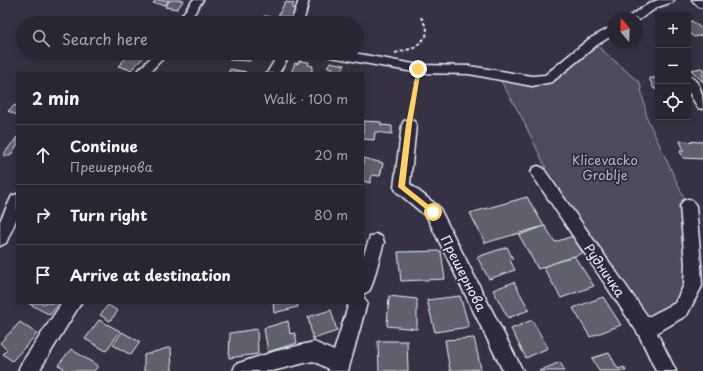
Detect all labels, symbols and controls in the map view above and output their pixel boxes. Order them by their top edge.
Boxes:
north arrow [607,12,643,48]
map controls [655,12,691,120]
button: + [655,12,691,48]
search box [16,16,364,60]
icon: search [30,27,52,49]
text: Search here [62,27,148,50]
button: − [655,48,691,84]
route end [409,60,427,78]
button: locate [655,84,691,120]
text: 2 min [32,85,79,111]
text: Walk · 100 m [264,89,348,108]
text: Continue [70,134,138,157]
icon: ahead [32,144,54,166]
text: 20 m [314,145,348,164]
park label: Klicevacko Groblje [572,150,638,184]
text: Прешернова [70,157,153,176]
text: Turn right [70,203,147,226]
route start [424,203,442,221]
icon: right [32,204,54,226]
text: 80 m [314,205,348,224]
street label: Прешернова [437,232,492,315]
street label: Рудничка [580,239,630,301]
text: Arrive at destination [70,263,231,286]
icon: arrive [32,264,54,286]

